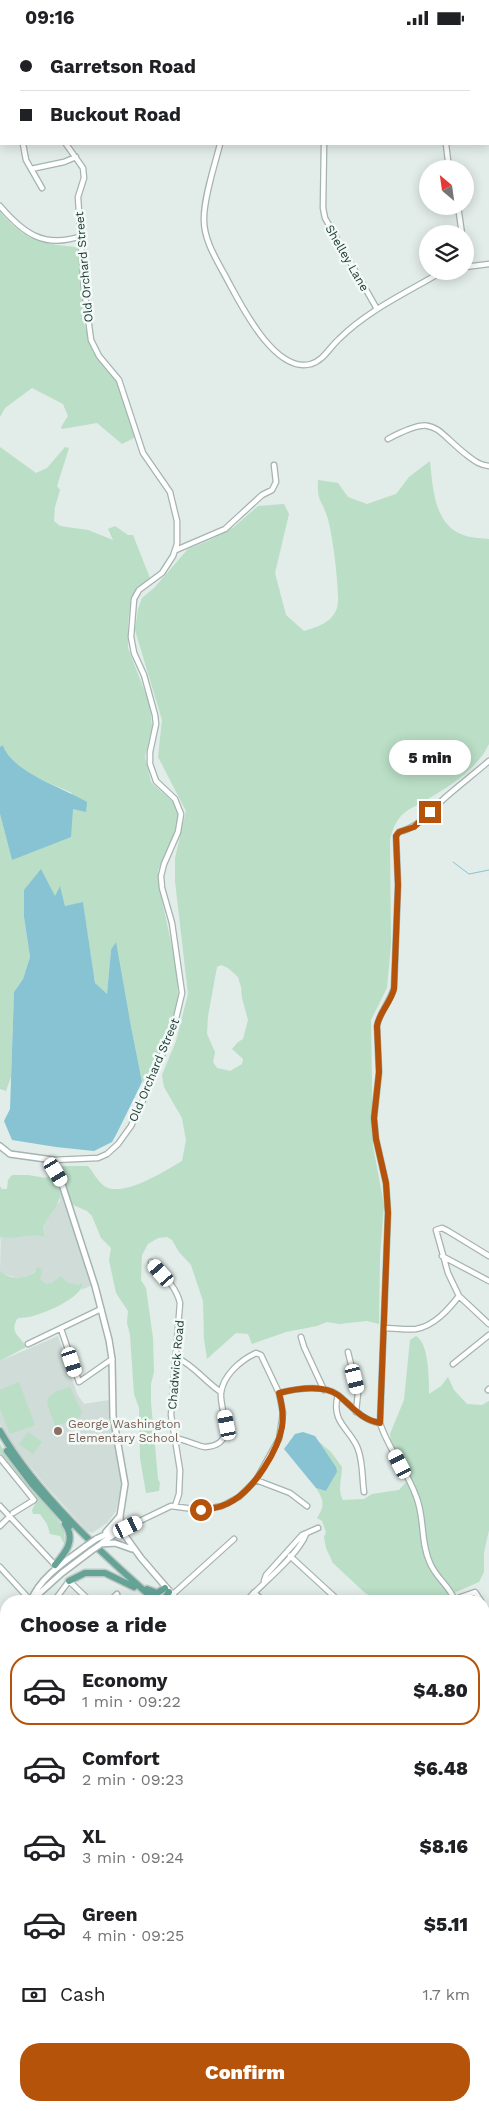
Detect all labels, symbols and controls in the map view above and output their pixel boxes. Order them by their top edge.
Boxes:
text: 09:16 [25,6,75,29]
text: Garretson Road [50,55,196,78]
text: Buckout Road [50,103,181,126]
north arrow [419,160,474,215]
map controls [419,160,474,280]
street label: Old Orchard Street [72,211,96,323]
street label: Shelley Lane [322,222,372,294]
button: layers [419,225,474,280]
callout: 5 min [389,739,471,775]
text: 5 min [408,748,452,767]
route end [419,801,441,823]
street label: Old Orchard Street [126,1016,182,1124]
car [41,1155,70,1189]
car [145,1257,176,1289]
street label: Chadwick Road [165,1320,187,1410]
car [60,1345,83,1379]
car [344,1363,365,1395]
car [216,1409,237,1441]
place label: George Washington Elementary School [68,1417,181,1445]
marker: George Washington Elementary School [52,1425,64,1437]
car [386,1447,413,1481]
route start [190,1499,212,1521]
car [111,1514,144,1540]
text: Choose a ride [20,1612,167,1637]
icon: car [22,1668,67,1713]
text: Economy [82,1669,167,1692]
text: $4.80 [413,1679,468,1702]
text: 1 min · 09:22 [82,1692,181,1711]
icon: car [22,1746,67,1791]
text: Comfort [82,1747,160,1770]
text: $6.48 [414,1757,468,1780]
text: 2 min · 09:23 [82,1770,184,1789]
icon: car [22,1824,67,1869]
text: XL [82,1825,106,1848]
text: $8.16 [420,1835,468,1858]
text: 3 min · 09:24 [82,1848,184,1867]
icon: car [22,1902,67,1947]
text: Green [82,1903,138,1926]
text: $5.11 [424,1913,468,1936]
text: 4 min · 09:25 [82,1926,184,1945]
icon: cash [20,1981,48,2009]
text: Cash [60,1983,106,2006]
text: 1.7 km [423,1985,470,2004]
button: Confirm [20,2043,470,2101]

